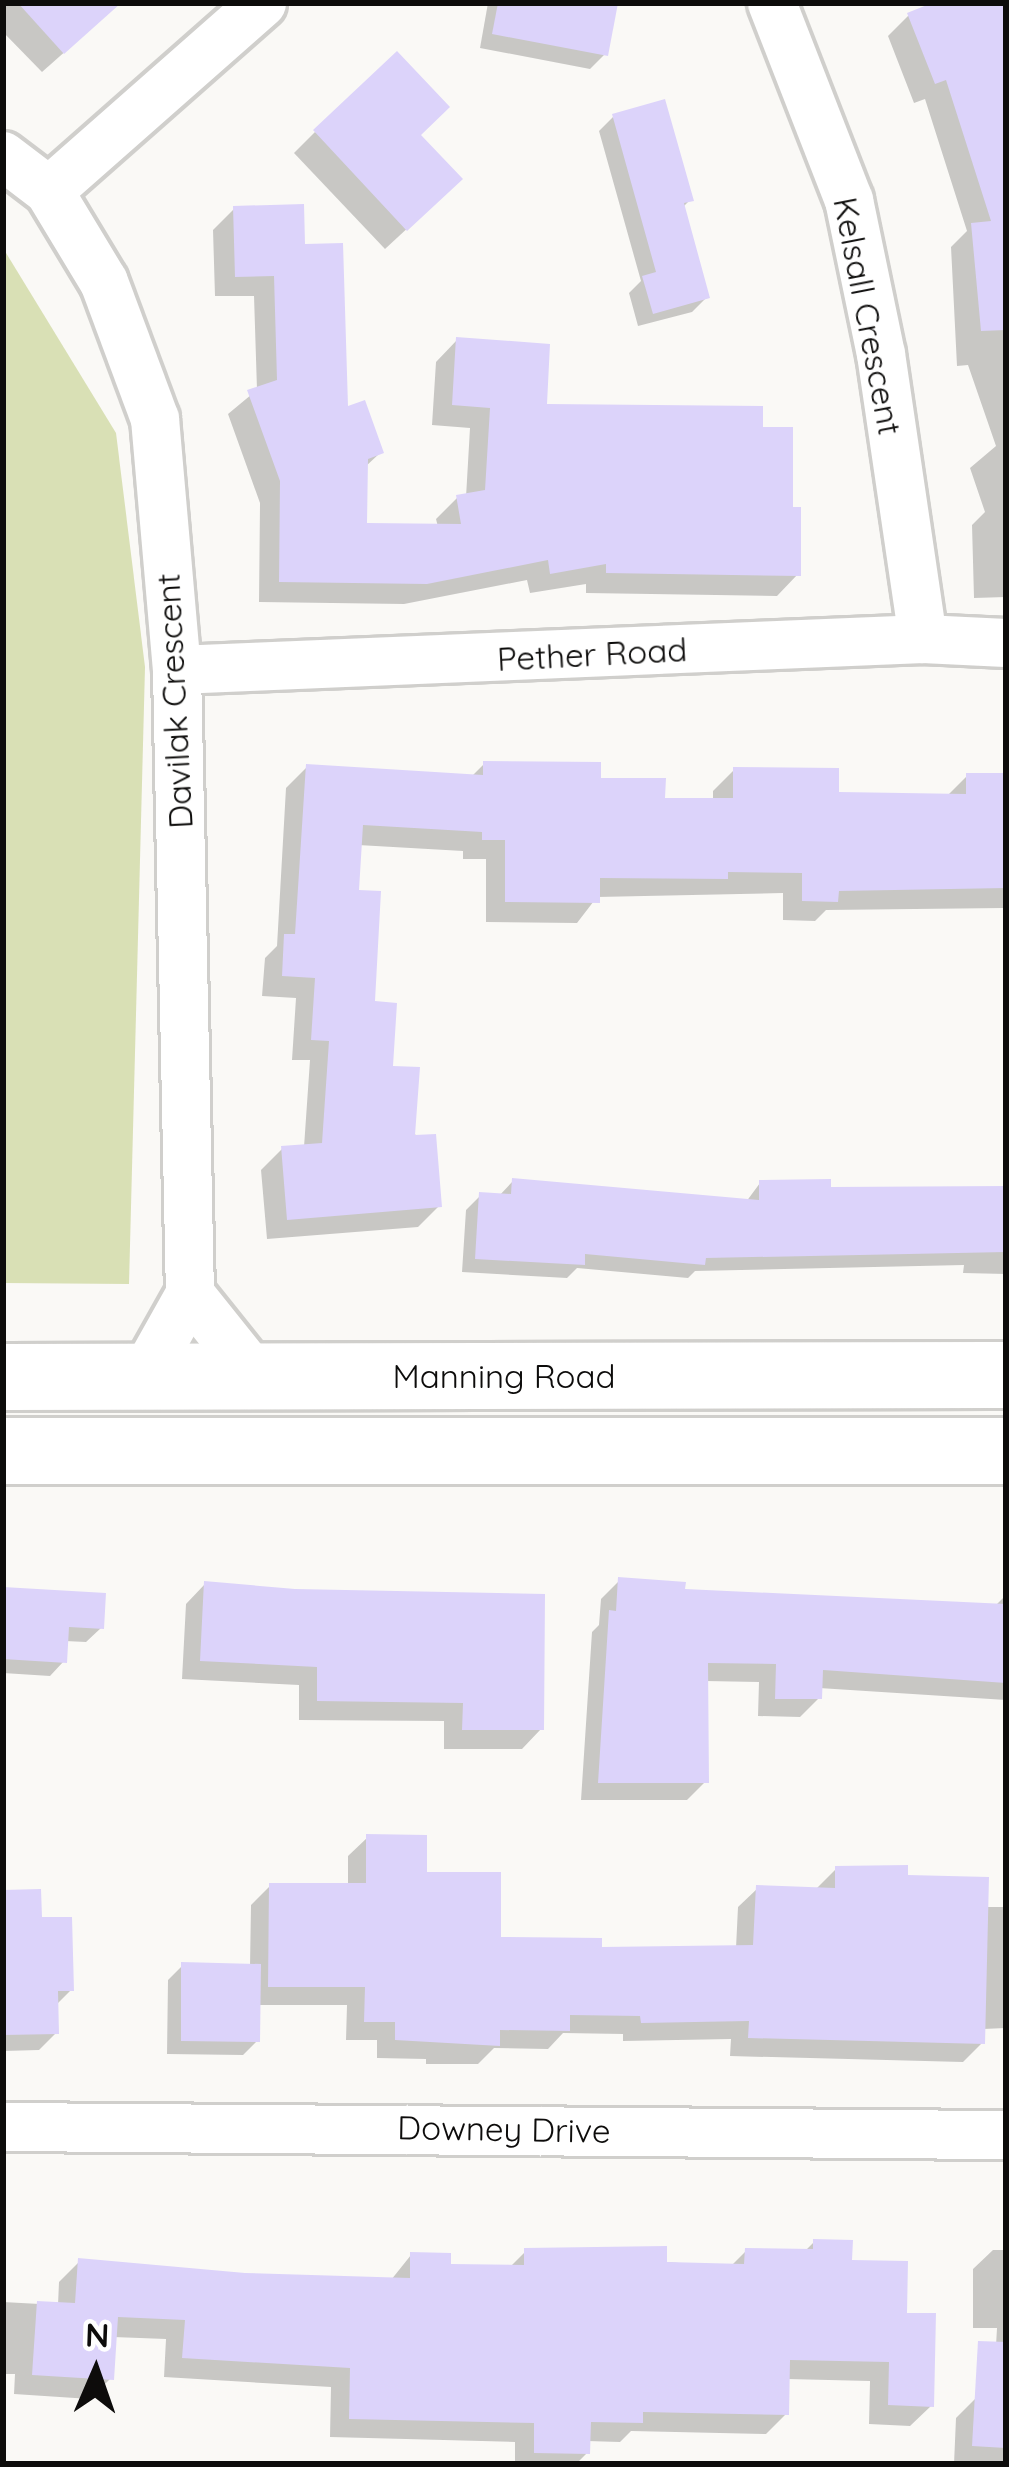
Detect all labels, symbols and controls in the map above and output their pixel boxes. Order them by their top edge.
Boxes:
street label: Kelsall Crescent [826,194,910,438]
street label: Davilak Crescent [148,572,200,830]
street label: Pether Road [496,629,688,679]
street label: Manning Road [392,1356,616,1396]
street label: Downey Drive [397,2107,611,2151]
north arrow [36,2311,156,2431]
text: N [84,2314,110,2355]

